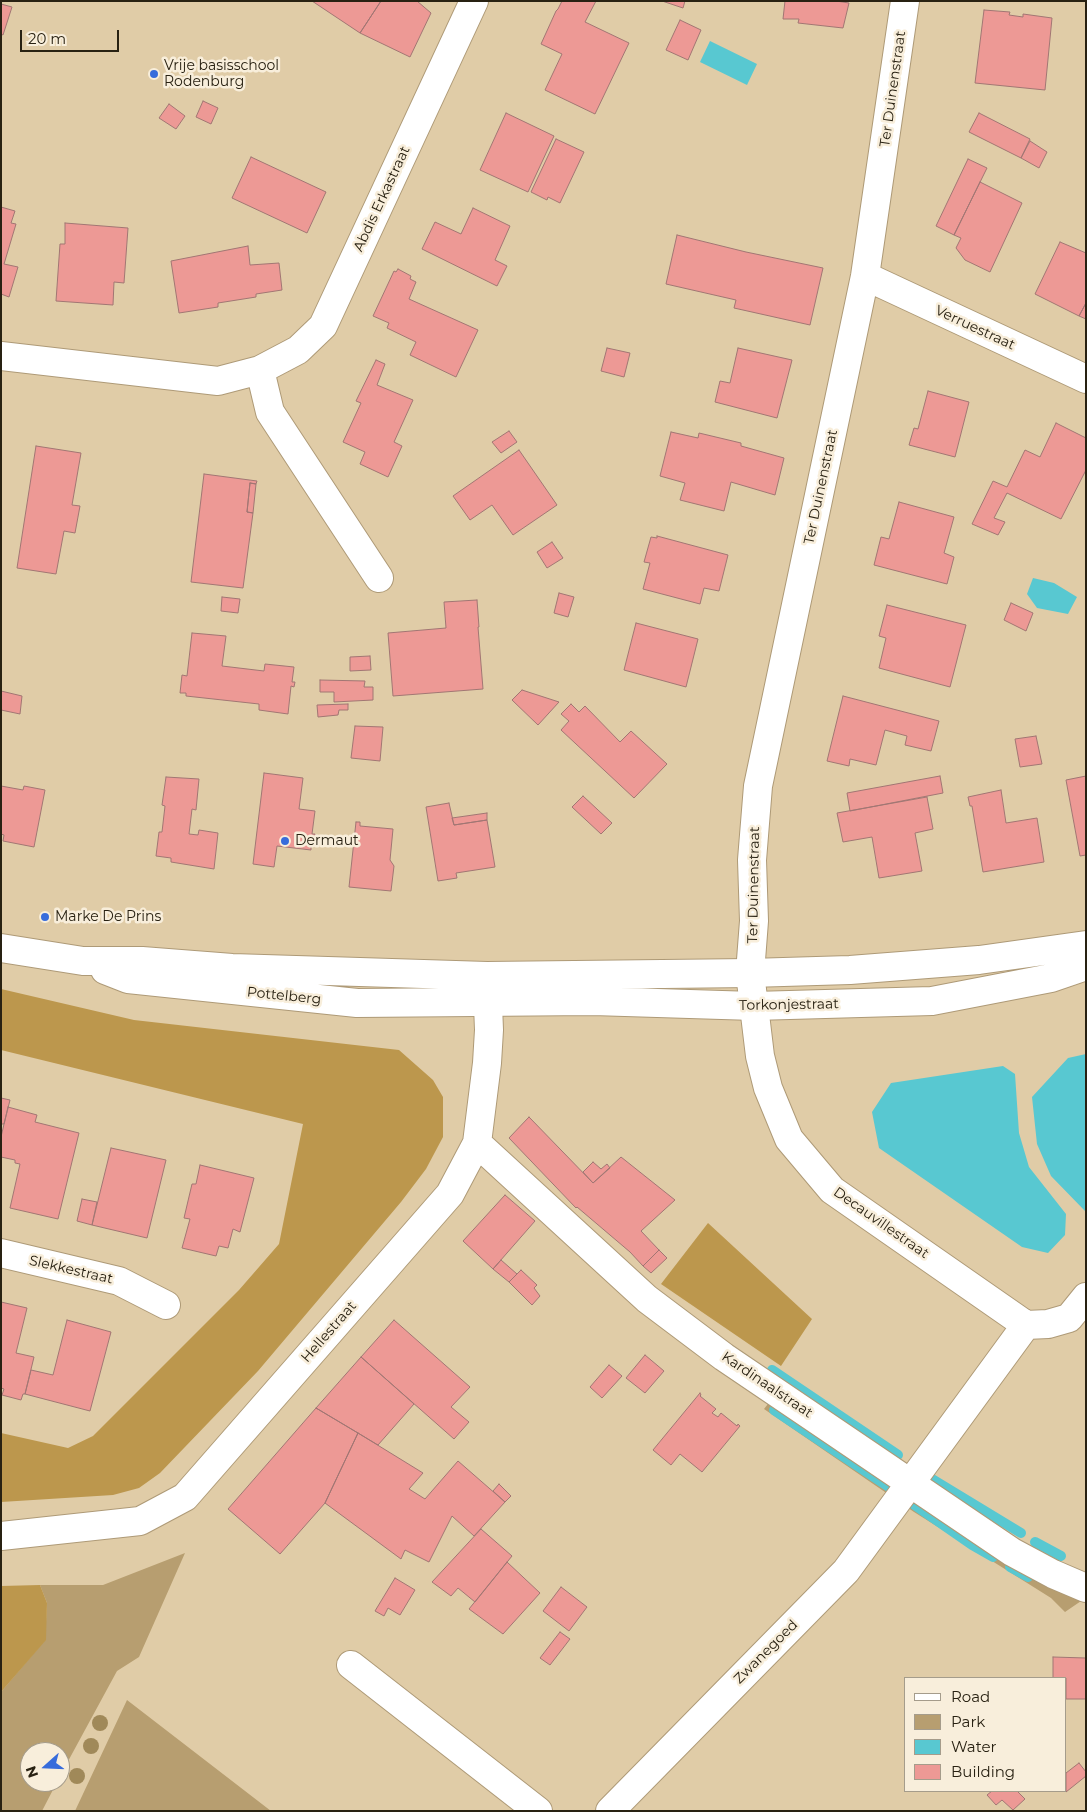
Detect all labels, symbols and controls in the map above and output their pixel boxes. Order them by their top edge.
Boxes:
scale bar [22,20,121,52]
text: 20 m [28,29,66,48]
street label: Ter Duinenstraat [877,30,909,148]
place label: Vrije basisschool Rodenburg [164,58,279,90]
marker: Vrije basisschool Rodenburg [148,68,160,80]
street label: Abdis Erkastraat [350,144,414,254]
street label: Verruestraat [932,302,1018,354]
street label: Ter Duinenstraat [801,428,841,546]
street label: Ter Duinenstraat [745,826,763,944]
place label: Dermaut [295,833,359,849]
marker: Dermaut [279,835,291,847]
place label: Marke De Prins [55,909,161,925]
marker: Marke De Prins [39,911,51,923]
street label: Pottelberg [246,984,322,1008]
street label: Torkonjestraat [739,996,839,1014]
street label: Decauvillestraat [830,1184,932,1262]
street label: Slekkestraat [27,1252,115,1288]
street label: Hellestraat [298,1298,360,1366]
street label: Kardinaalstraat [718,1348,816,1422]
street label: Zwanegoed [731,1617,801,1687]
legend [904,1677,1067,1792]
text: Road [951,1687,990,1706]
text: Park [951,1712,985,1731]
text: Water [951,1737,997,1756]
north arrow [20,1742,70,1792]
text: Building [951,1762,1015,1781]
text: N [21,1763,42,1780]

